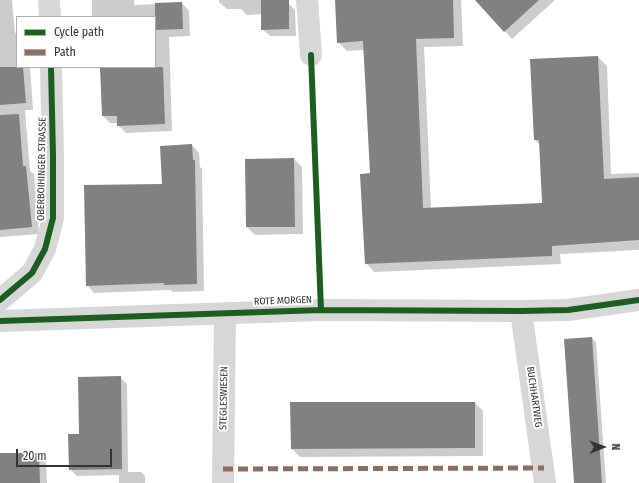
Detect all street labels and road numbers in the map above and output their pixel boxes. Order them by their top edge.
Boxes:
street label: OBERBOIHINGER STRASSE [35,117,49,221]
street label: ROTE MORGEN [254,294,312,308]
street label: STEGLESWIESEN [217,366,231,430]
street label: BUCHHARTWEG [524,366,544,428]

